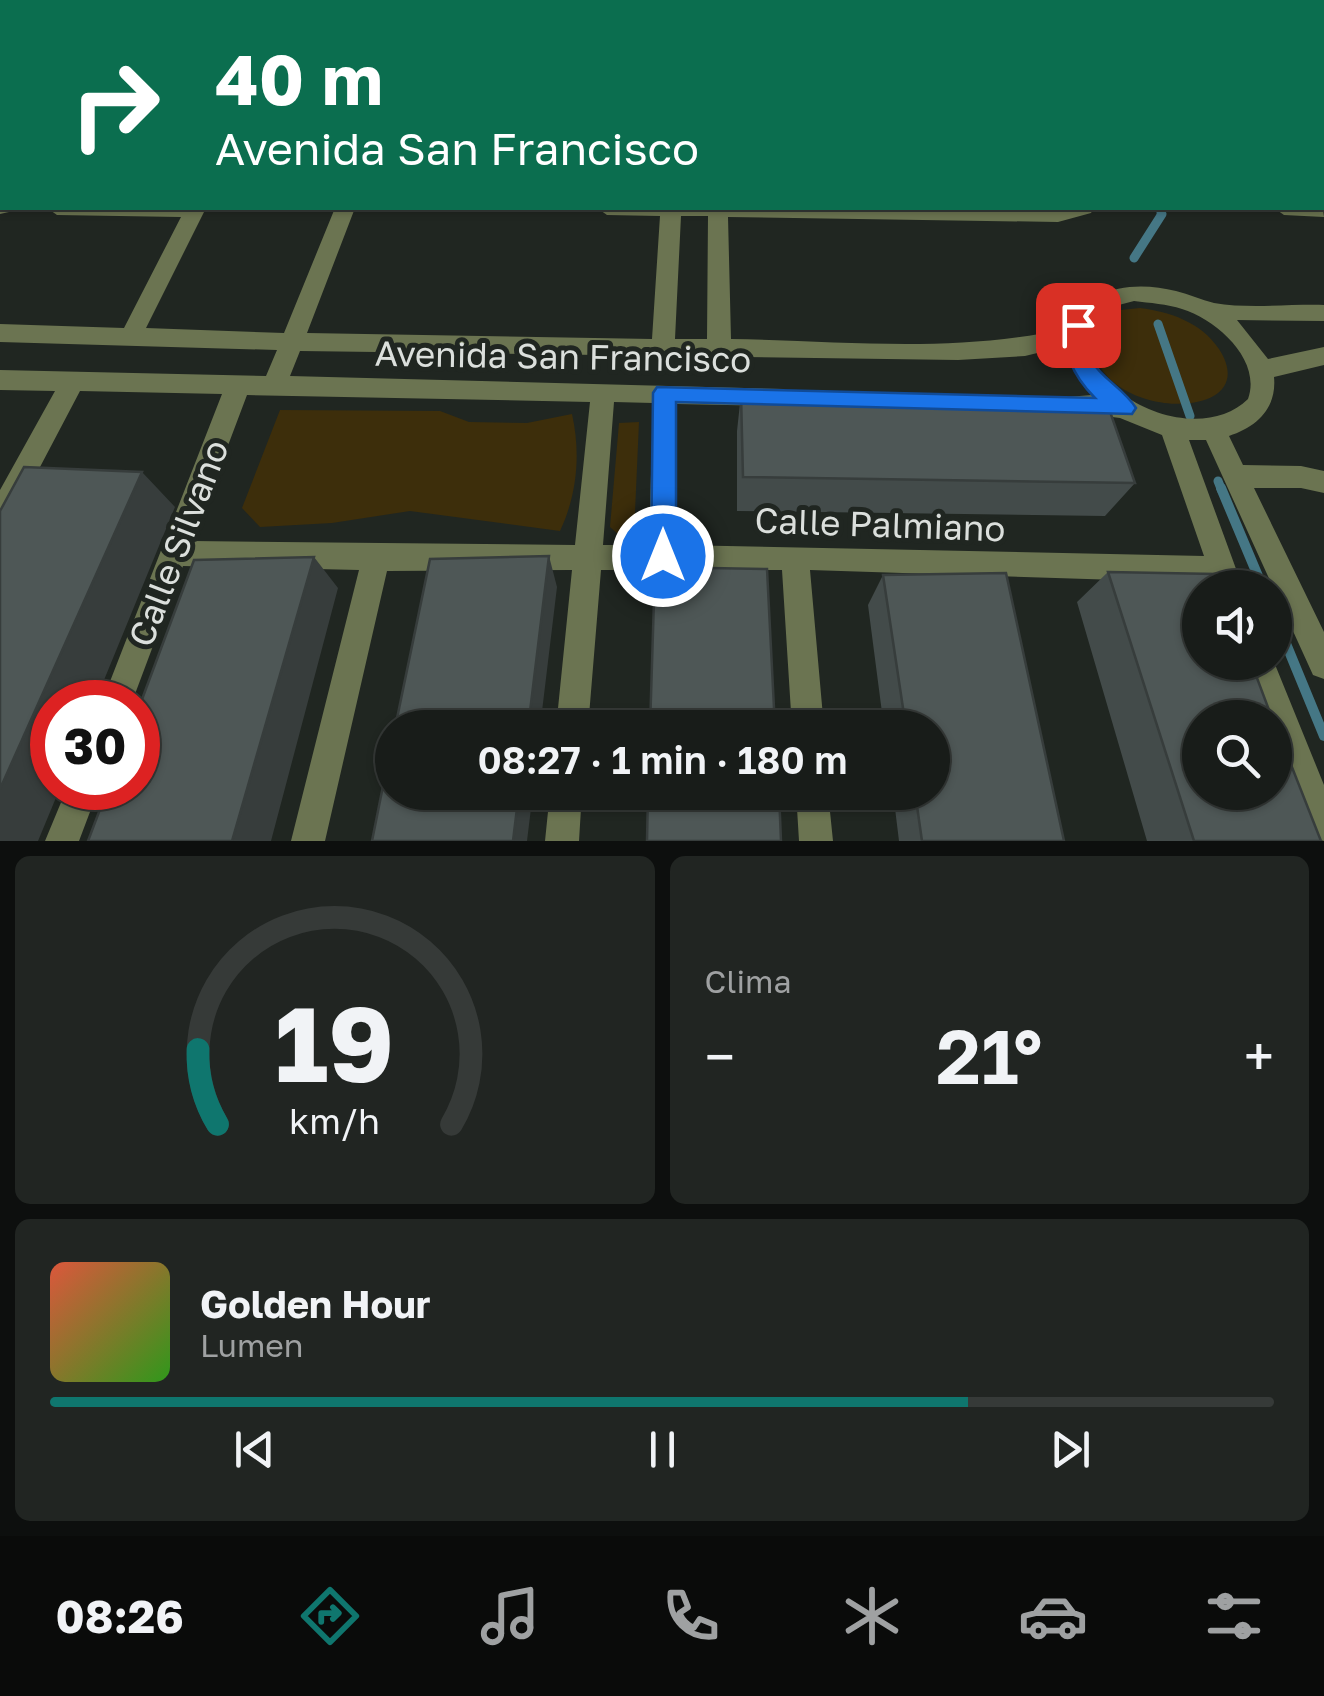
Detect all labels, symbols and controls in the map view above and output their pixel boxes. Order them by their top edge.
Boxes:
text: 40 m [215,36,383,120]
icon: right [50,40,180,170]
text: Avenida San Francisco [215,121,699,175]
pin [1036,283,1121,368]
icon: arrive [1051,298,1106,353]
street label: Avenida San Francisco [374,332,752,380]
street label: Calle Silvano [119,434,237,652]
street label: Calle Palmiano [754,499,1006,549]
position arrow [611,504,715,608]
map controls [1182,570,1292,810]
button: sound [1182,570,1292,680]
speed limit sign: 30 [30,680,160,810]
button: search [1182,700,1292,810]
text: 08:27 · 1 min · 180 m [477,737,848,782]
text: Clima [705,962,791,1000]
text: 19 [275,980,395,1105]
text: 21° [936,1010,1043,1101]
text: − [705,1023,735,1089]
text: + [1244,1023,1274,1089]
text: km/h [289,1099,380,1142]
text: Golden Hour [200,1281,431,1326]
text: Lumen [200,1326,304,1364]
icon: previous [227,1422,282,1477]
icon: pause [635,1422,690,1477]
icon: next [1043,1422,1098,1477]
icon: directions [295,1581,365,1651]
icon: music [475,1581,545,1651]
icon: phone [656,1581,726,1651]
icon: climate [837,1581,907,1651]
icon: car [1018,1581,1088,1651]
icon: filters [1199,1581,1269,1651]
text: 08:26 [55,1589,184,1643]

